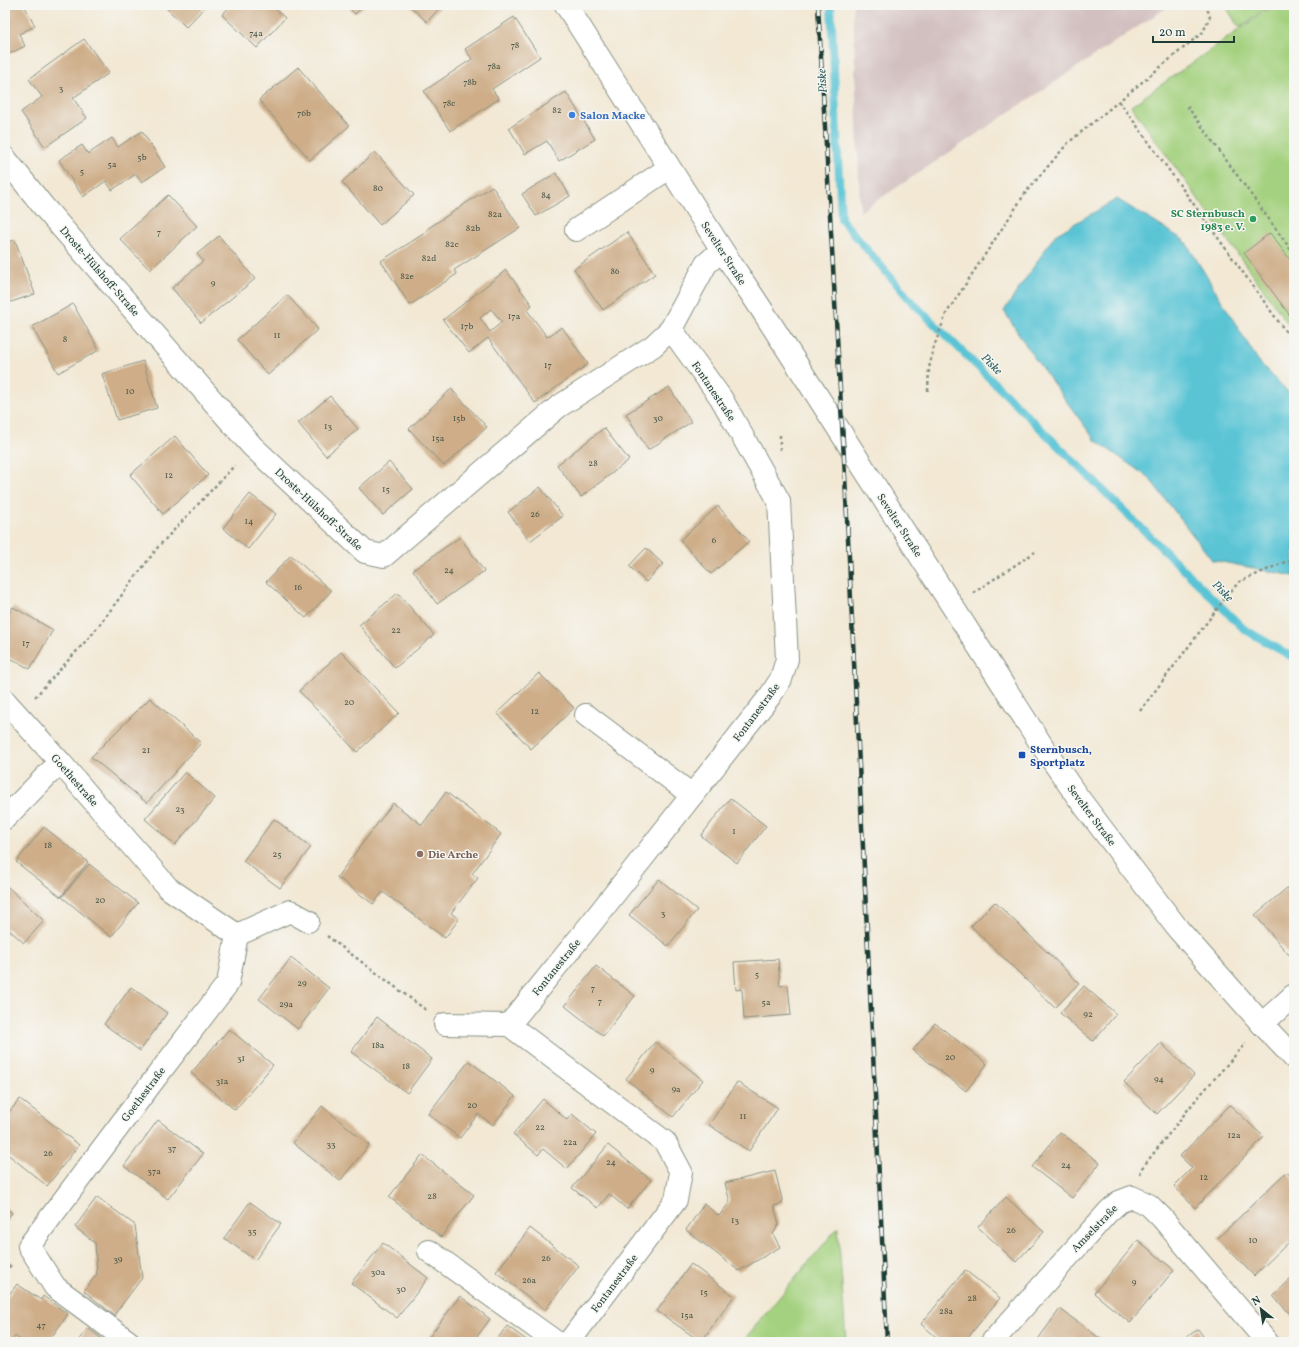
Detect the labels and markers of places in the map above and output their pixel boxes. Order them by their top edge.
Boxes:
place label: Salon Macke [580,109,646,124]
marker: Salon Macke [567,110,577,120]
place label: SC Sternbusch 1983 e. V. [1171,207,1245,235]
marker: SC Sternbusch 1983 e. V. [1248,214,1258,224]
place label: Sternbusch, Sportplatz [1030,743,1092,771]
marker: Sternbusch, Sportplatz [1017,750,1027,760]
place label: Die Arche [428,848,479,863]
marker: Die Arche [415,849,425,859]

